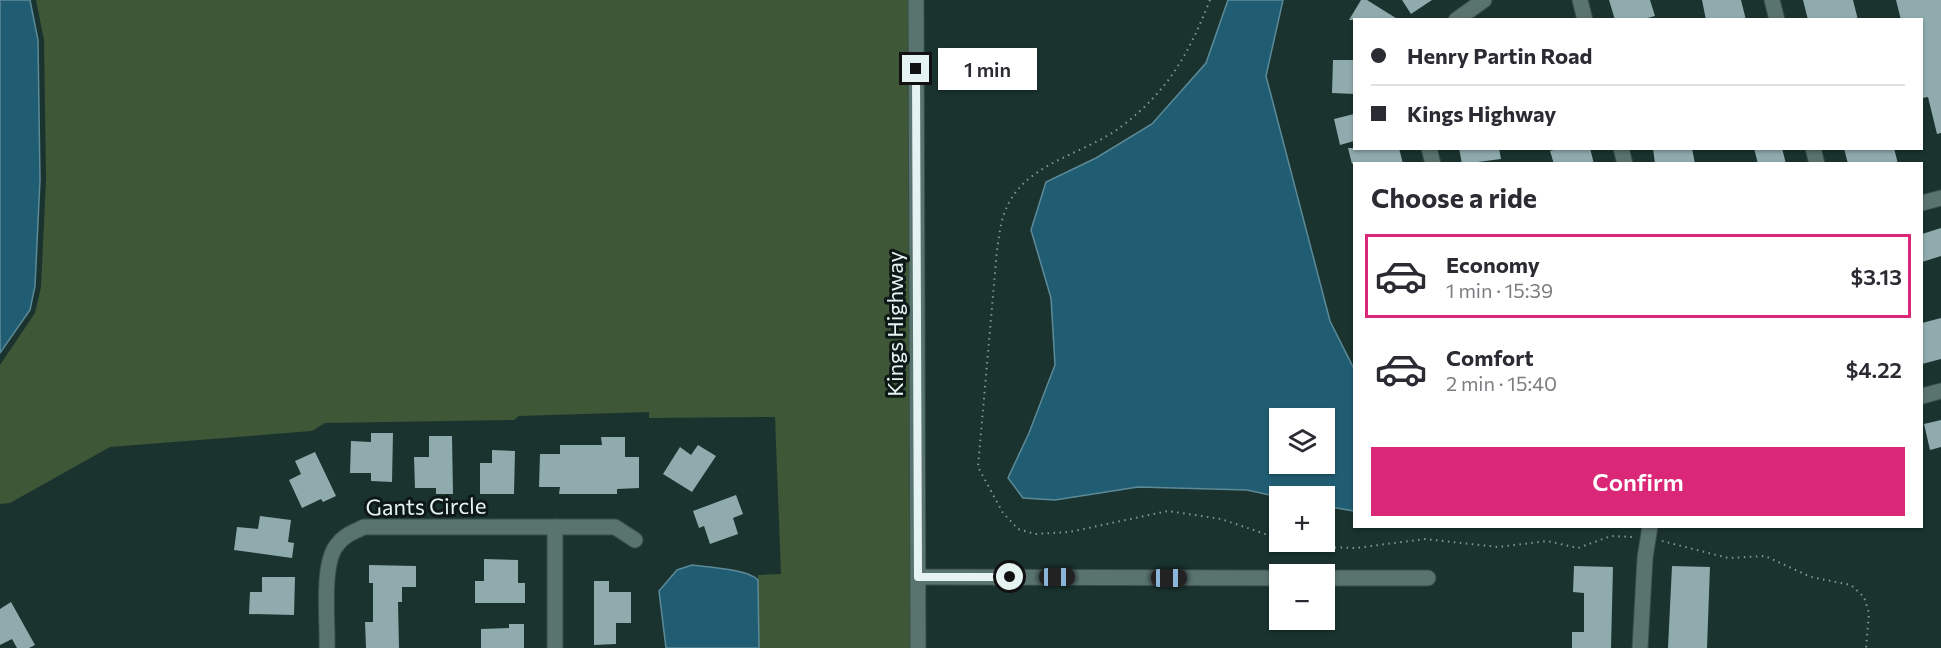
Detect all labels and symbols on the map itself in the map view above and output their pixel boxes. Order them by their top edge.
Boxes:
callout: 1 min [937,48,1036,90]
route end [902,55,929,82]
street label: Kings Highway [881,251,908,397]
street label: Gants Circle [365,491,487,521]
route start [996,563,1023,590]
car [1039,568,1075,586]
car [1151,569,1187,587]

